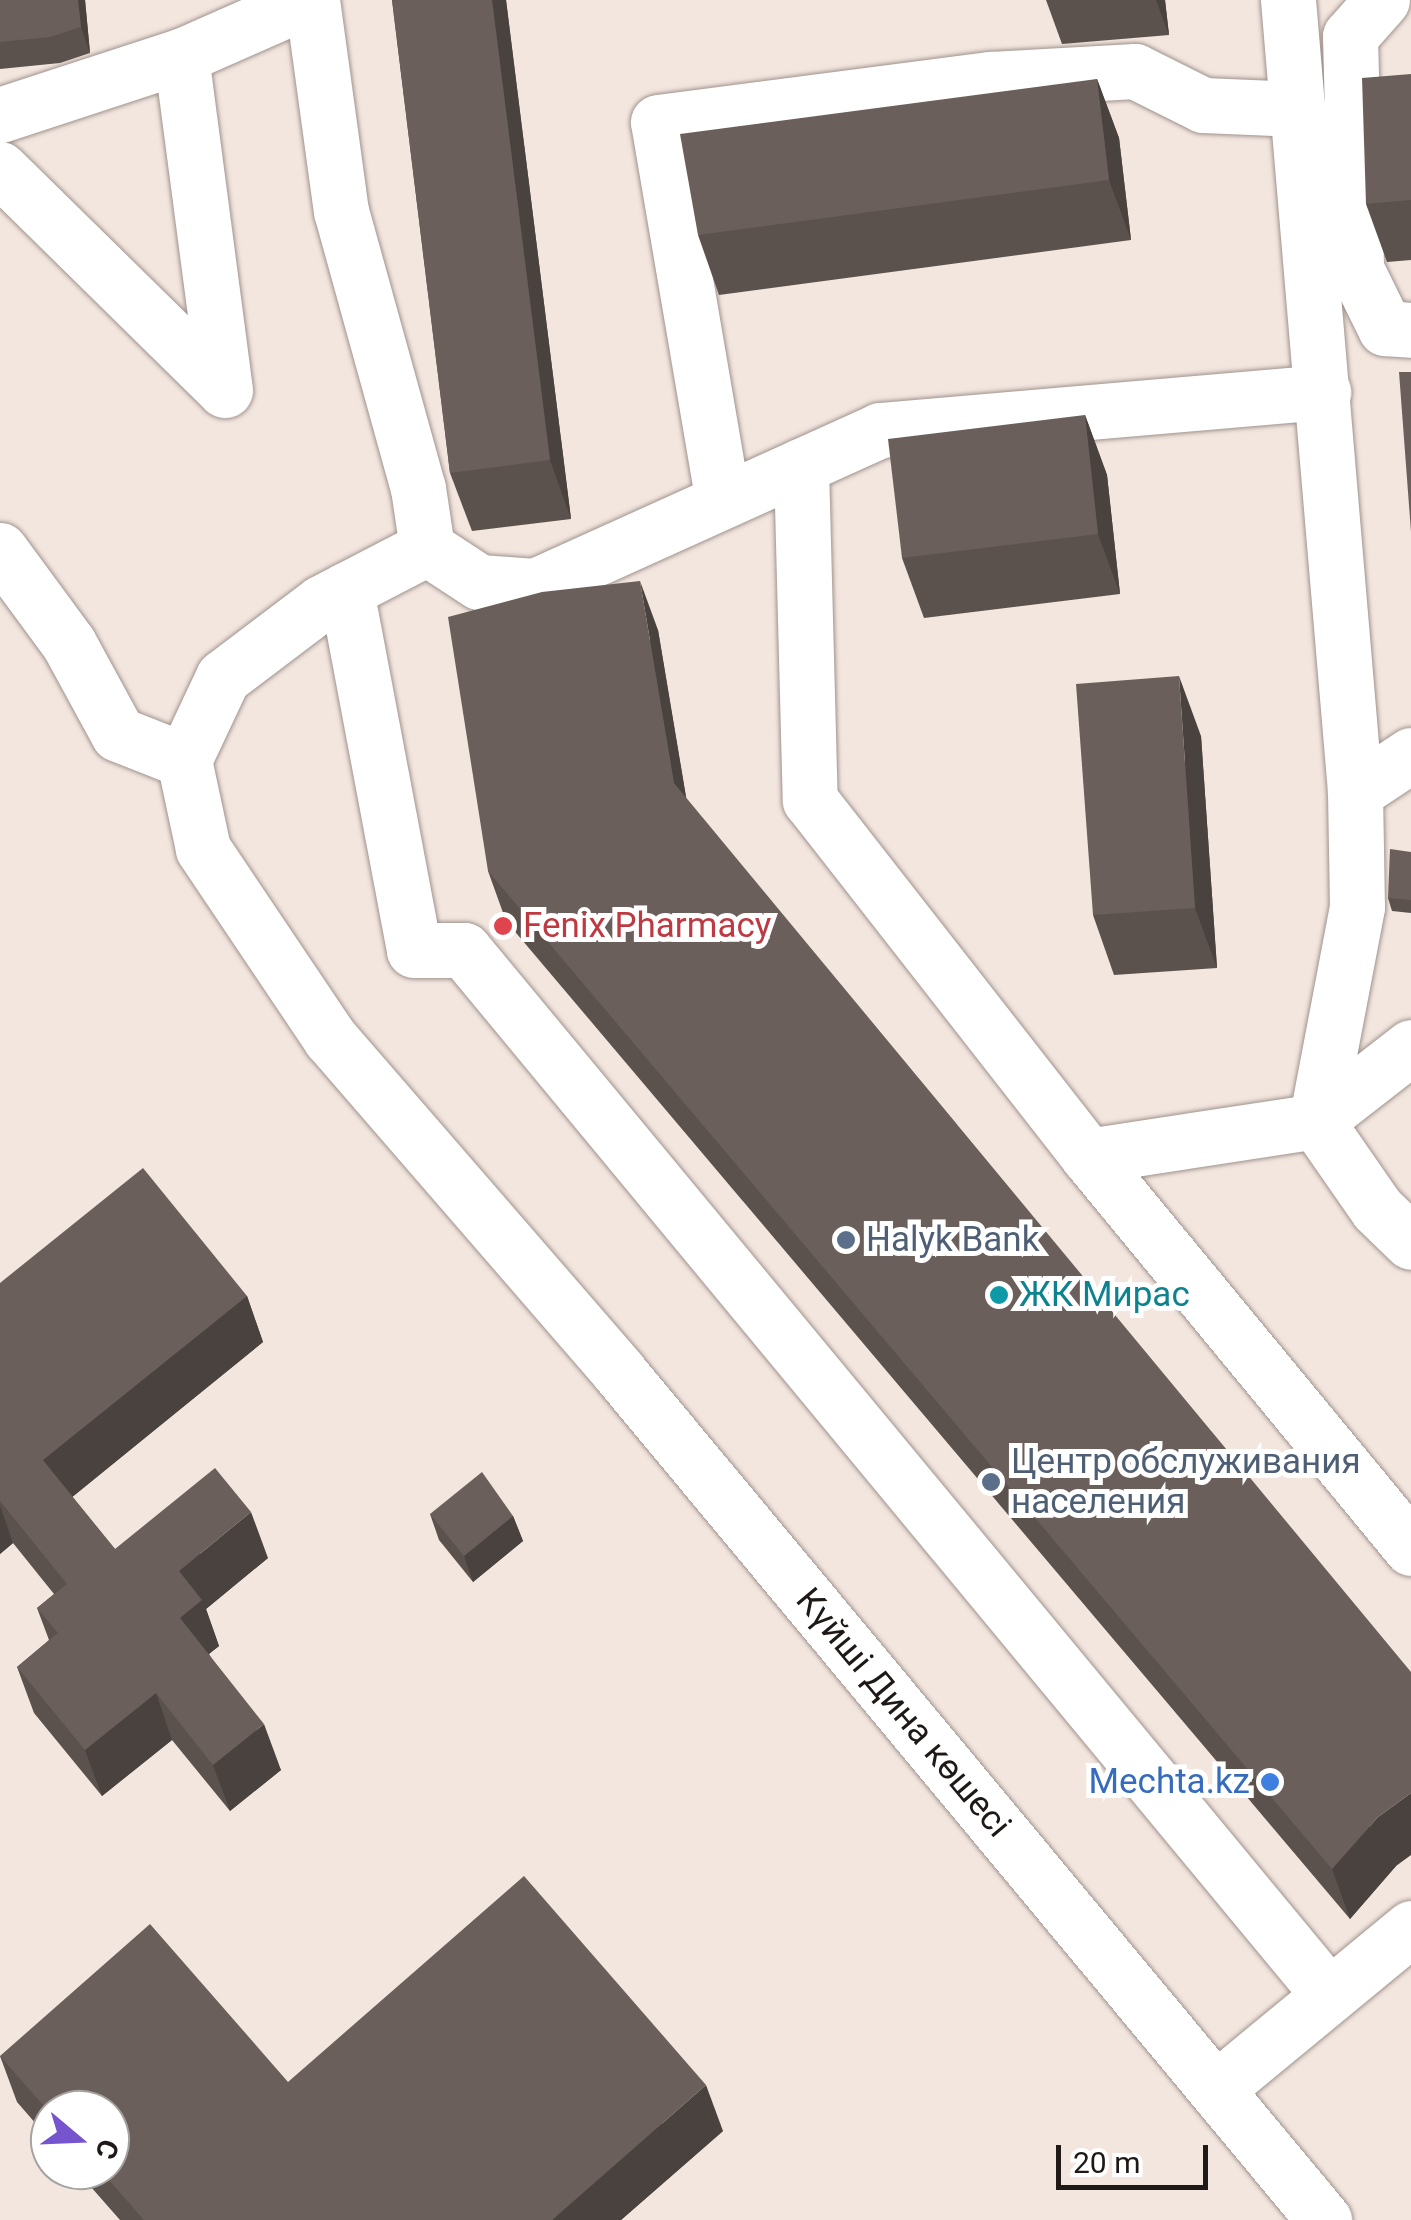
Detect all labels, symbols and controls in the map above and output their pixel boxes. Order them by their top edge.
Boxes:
place label: Fenix Pharmacy [523,905,771,947]
marker: Fenix Pharmacy [492,915,514,937]
place label: Halyk Bank [866,1219,1039,1261]
marker: Halyk Bank [835,1229,857,1251]
place label: ЖК Мирас [1019,1274,1190,1316]
marker: ЖК Мирас [988,1284,1010,1306]
place label: Центр обслуживания населения [1011,1441,1361,1523]
marker: Центр обслуживания населения [980,1471,1002,1493]
street label: Күйші Дина көшесі [787,1580,1019,1846]
place label: Mechta.kz [1088,1761,1250,1803]
marker: Mechta.kz [1259,1771,1281,1793]
north arrow [30,2090,130,2190]
scale bar [1061,2125,1214,2187]
text: С [88,2135,126,2163]
text: 20 m [1073,2145,1140,2180]

